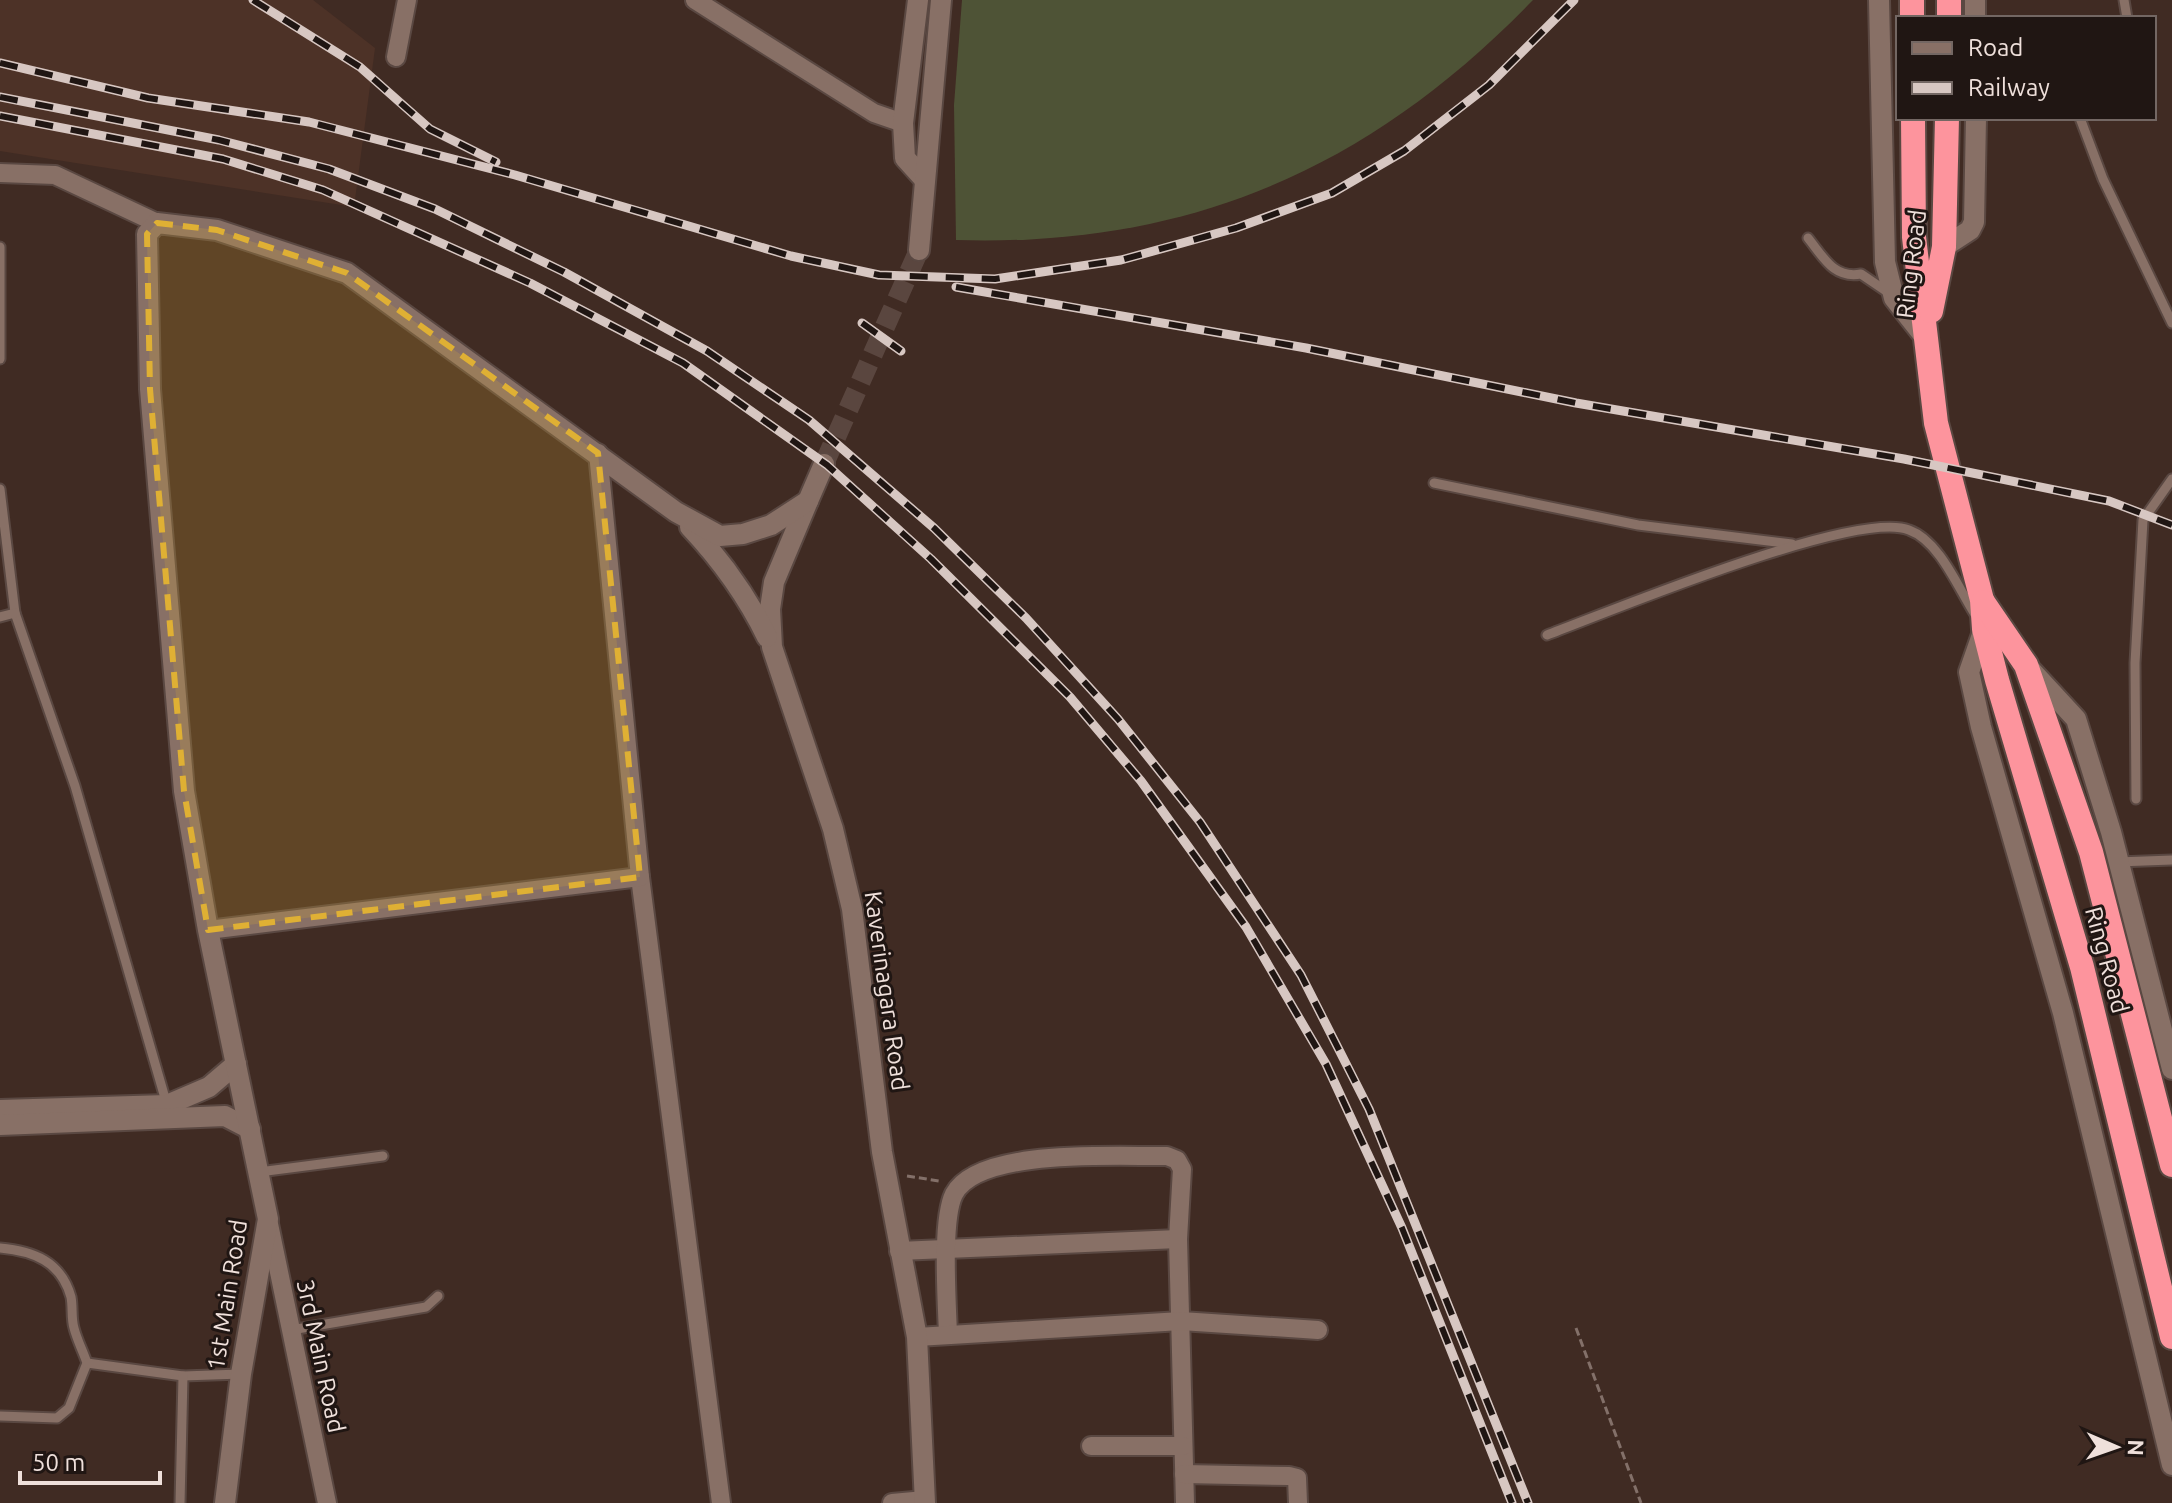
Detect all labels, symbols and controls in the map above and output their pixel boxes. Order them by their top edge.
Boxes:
legend [1896,16,2156,120]
text: Road [1968,34,2023,61]
text: Railway [1968,74,2050,101]
street label: Ring Road [1891,208,1931,320]
street label: Kaverinagara Road [860,890,914,1092]
street label: Ring Road [2080,904,2134,1016]
street label: 1st Main Road [202,1218,252,1372]
street label: 3rd Main Road [292,1277,350,1435]
north arrow [2076,1407,2156,1487]
scale bar [20,1435,160,1485]
text: N [2124,1439,2149,1456]
text: 50 m [32,1449,85,1476]

